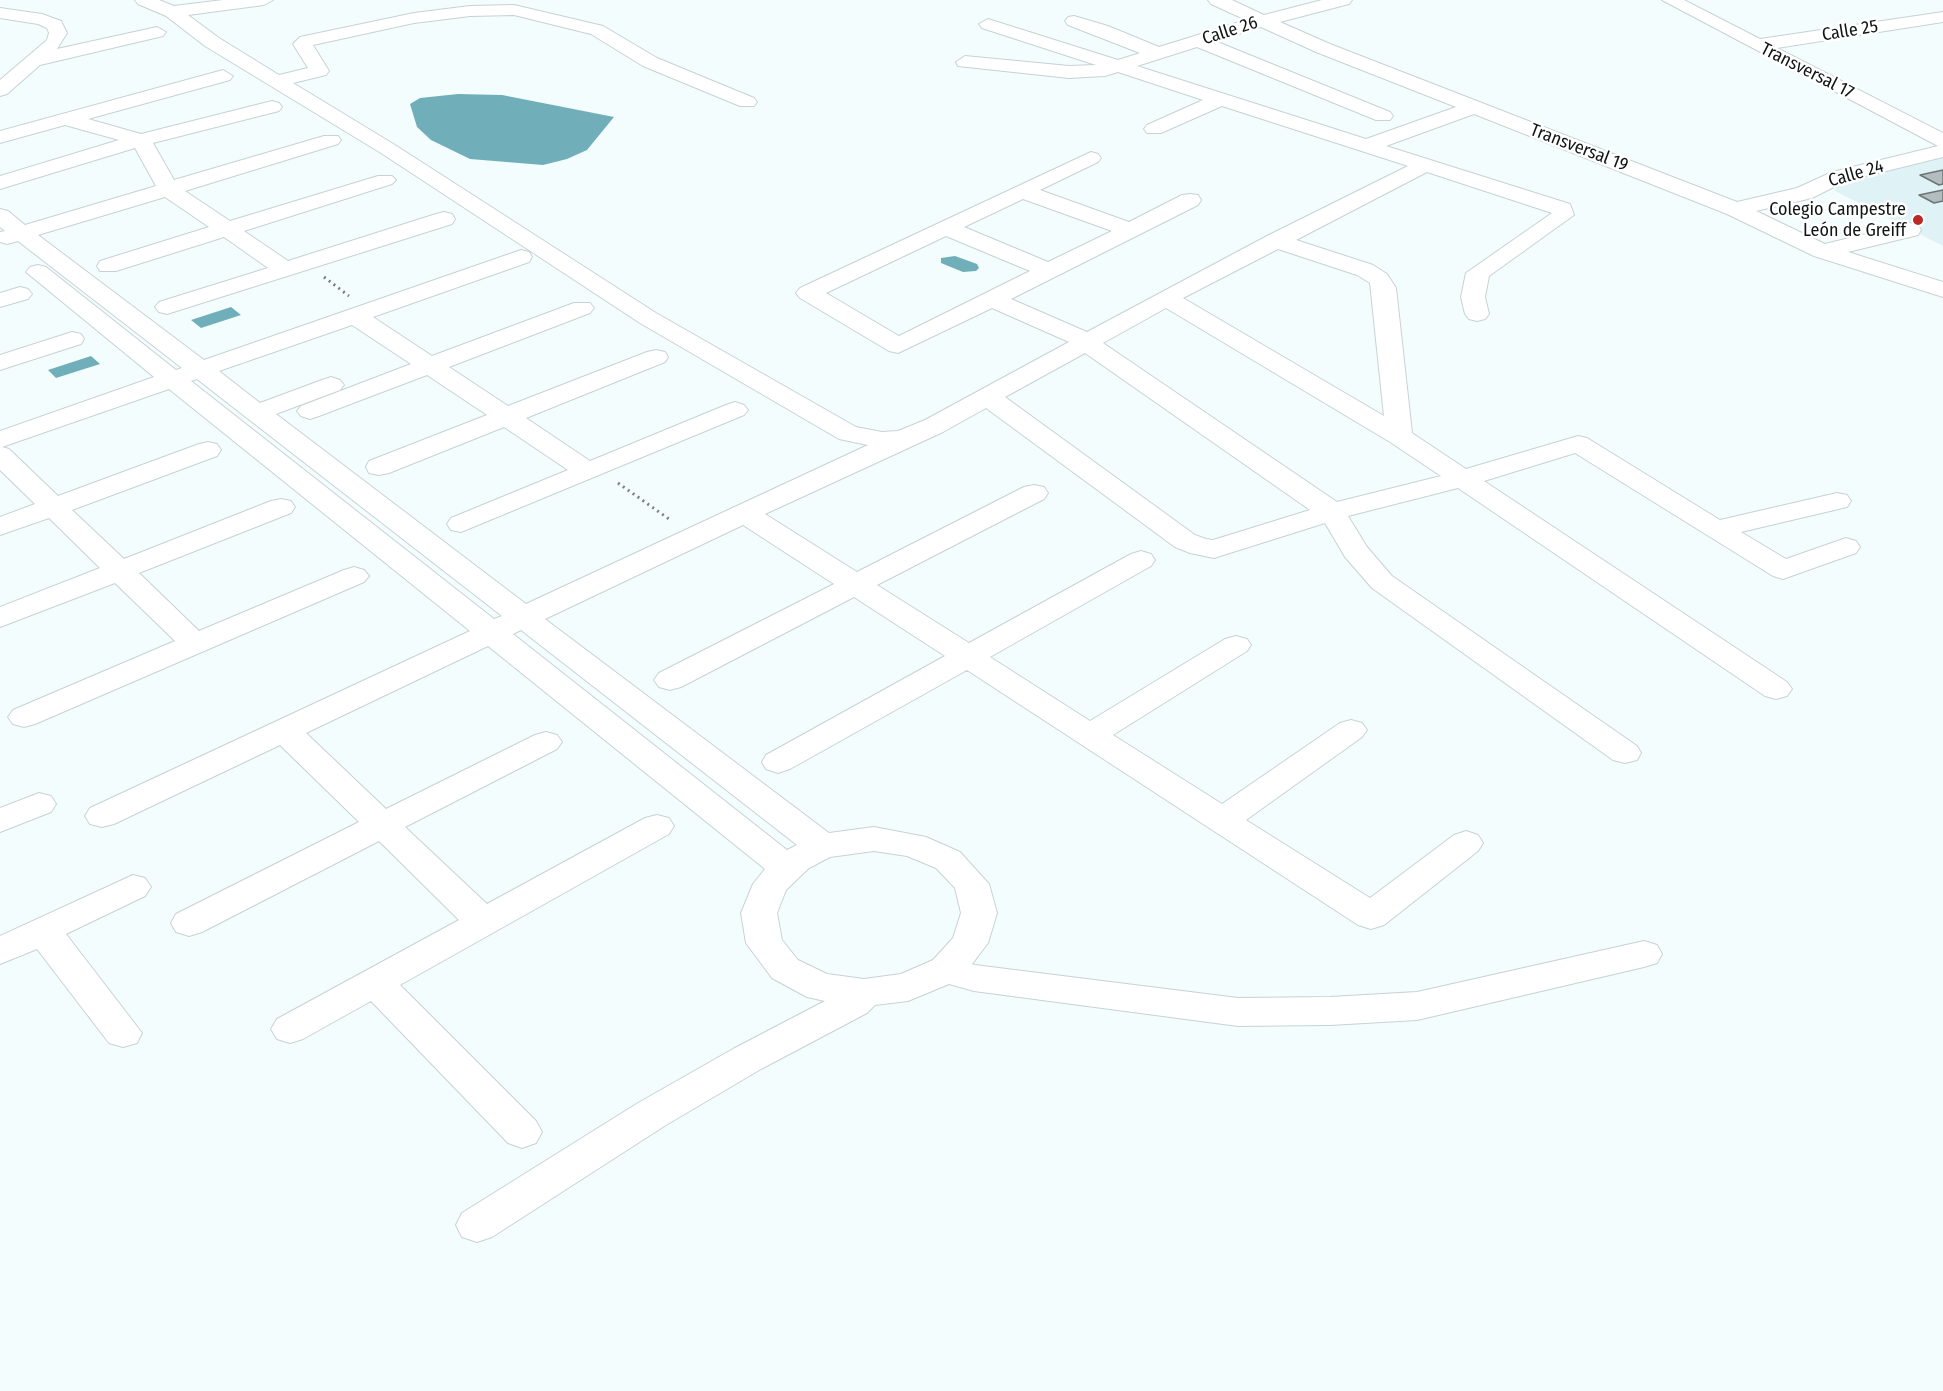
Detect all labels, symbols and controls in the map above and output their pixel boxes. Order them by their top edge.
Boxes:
street label: Calle 26 [1200,12,1260,50]
street label: Calle 25 [1820,16,1880,46]
street label: Transversal 17 [1757,38,1857,104]
street label: Transversal 19 [1527,119,1631,177]
street label: Calle 24 [1826,156,1886,192]
place label: Colegio Campestre León de Greiff [1769,199,1906,242]
marker: Colegio Campestre León de Greiff [1911,213,1925,227]

